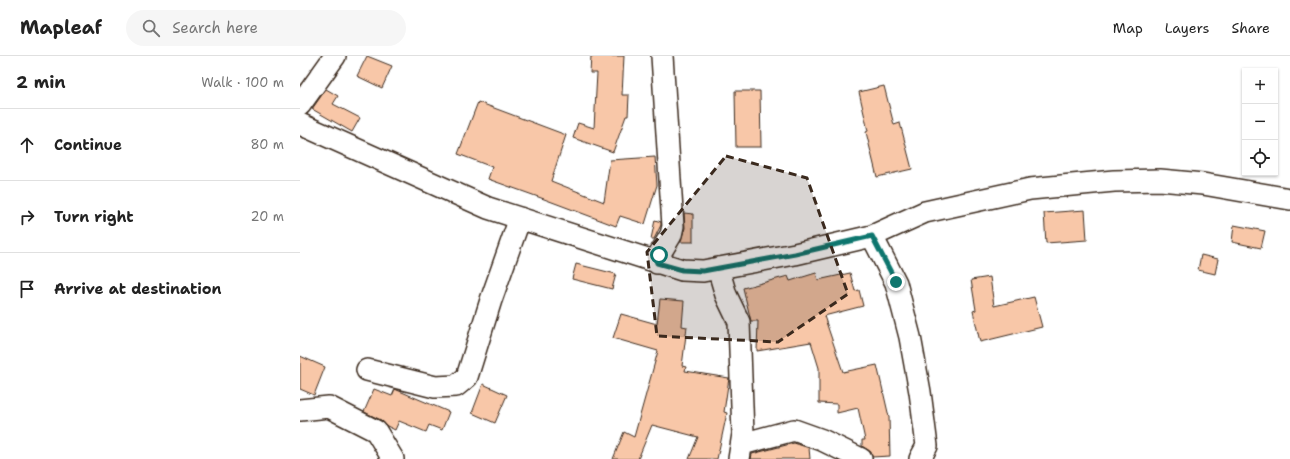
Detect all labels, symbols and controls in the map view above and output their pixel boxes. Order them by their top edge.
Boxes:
search box [126,10,406,46]
text: Mapleaf [20,15,102,40]
icon: search [140,17,162,39]
text: Search here [172,18,258,38]
text: Map [1113,19,1143,37]
text: Layers [1165,19,1209,37]
text: Share [1231,19,1270,37]
map controls [1242,68,1278,176]
button: + [1242,68,1278,104]
text: 2 min [16,71,66,93]
text: Walk · 100 m [201,74,284,91]
button: − [1242,104,1278,140]
icon: ahead [16,134,38,156]
text: Continue [54,135,122,155]
text: 80 m [250,136,284,153]
button: locate [1242,140,1278,176]
icon: right [16,206,38,228]
text: Turn right [54,207,134,227]
text: 20 m [251,208,284,225]
route start [650,246,668,264]
route end [887,273,905,291]
icon: arrive [16,278,38,300]
text: Arrive at destination [54,279,222,299]

